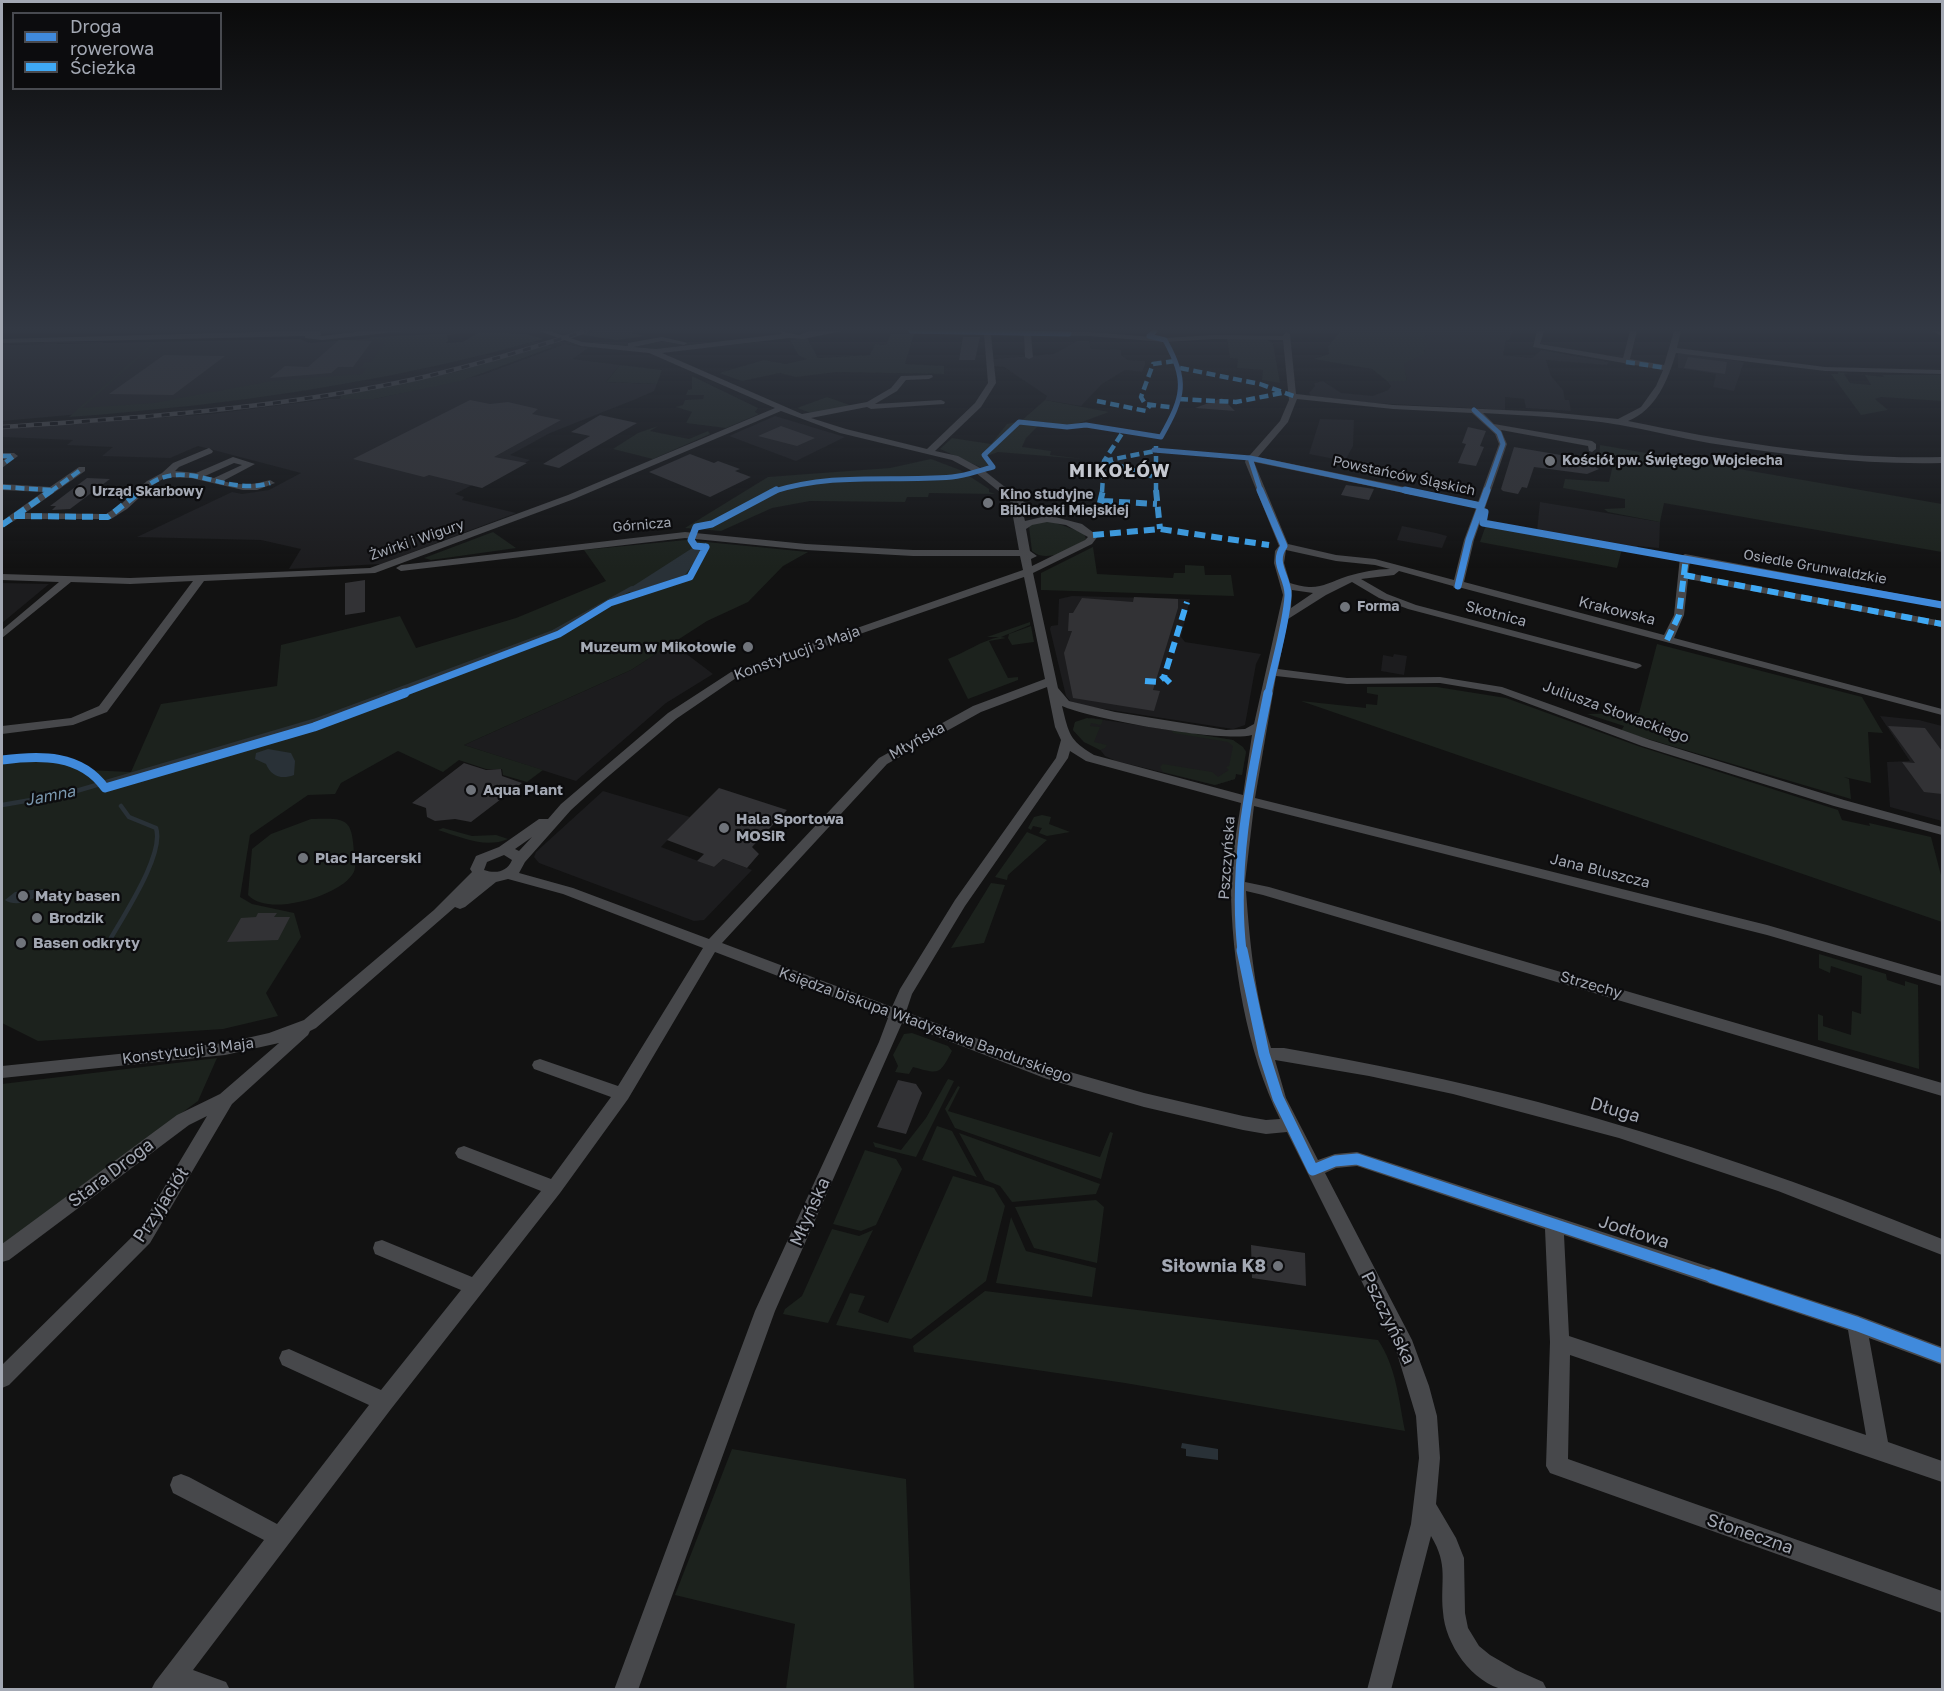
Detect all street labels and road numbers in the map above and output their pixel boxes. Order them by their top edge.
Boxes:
street label: Powstańców Śląskich [1331,453,1477,499]
street label: Górnicza [612,514,672,536]
street label: Żwirki i Wigury [367,516,467,564]
street label: Osiedle Grunwaldzkie [1742,546,1888,588]
street label: Krakowska [1577,593,1657,629]
street label: Skotnica [1463,597,1529,631]
street label: Konstytucji 3 Maja [732,622,862,684]
street label: Juliusza Słowackiego [1540,677,1692,747]
street label: Młyńska [886,718,948,764]
street label: Pszczyńska [1215,816,1239,900]
street label: Jana Bluszcza [1548,850,1652,892]
street label: Księdza biskupa Władysława Bandurskiego [776,963,1074,1087]
street label: Strzechy [1558,968,1624,1002]
street label: Konstytucji 3 Maja [121,1034,255,1068]
street label: Długa [1587,1093,1643,1127]
street label: Stara Droga [64,1134,158,1212]
street label: Przyjaciół [129,1163,193,1247]
street label: Młyńska [785,1174,835,1250]
street label: Jodłowa [1596,1210,1672,1254]
street label: Pszczyńska [1356,1268,1420,1368]
street label: Słoneczna [1704,1509,1796,1559]

